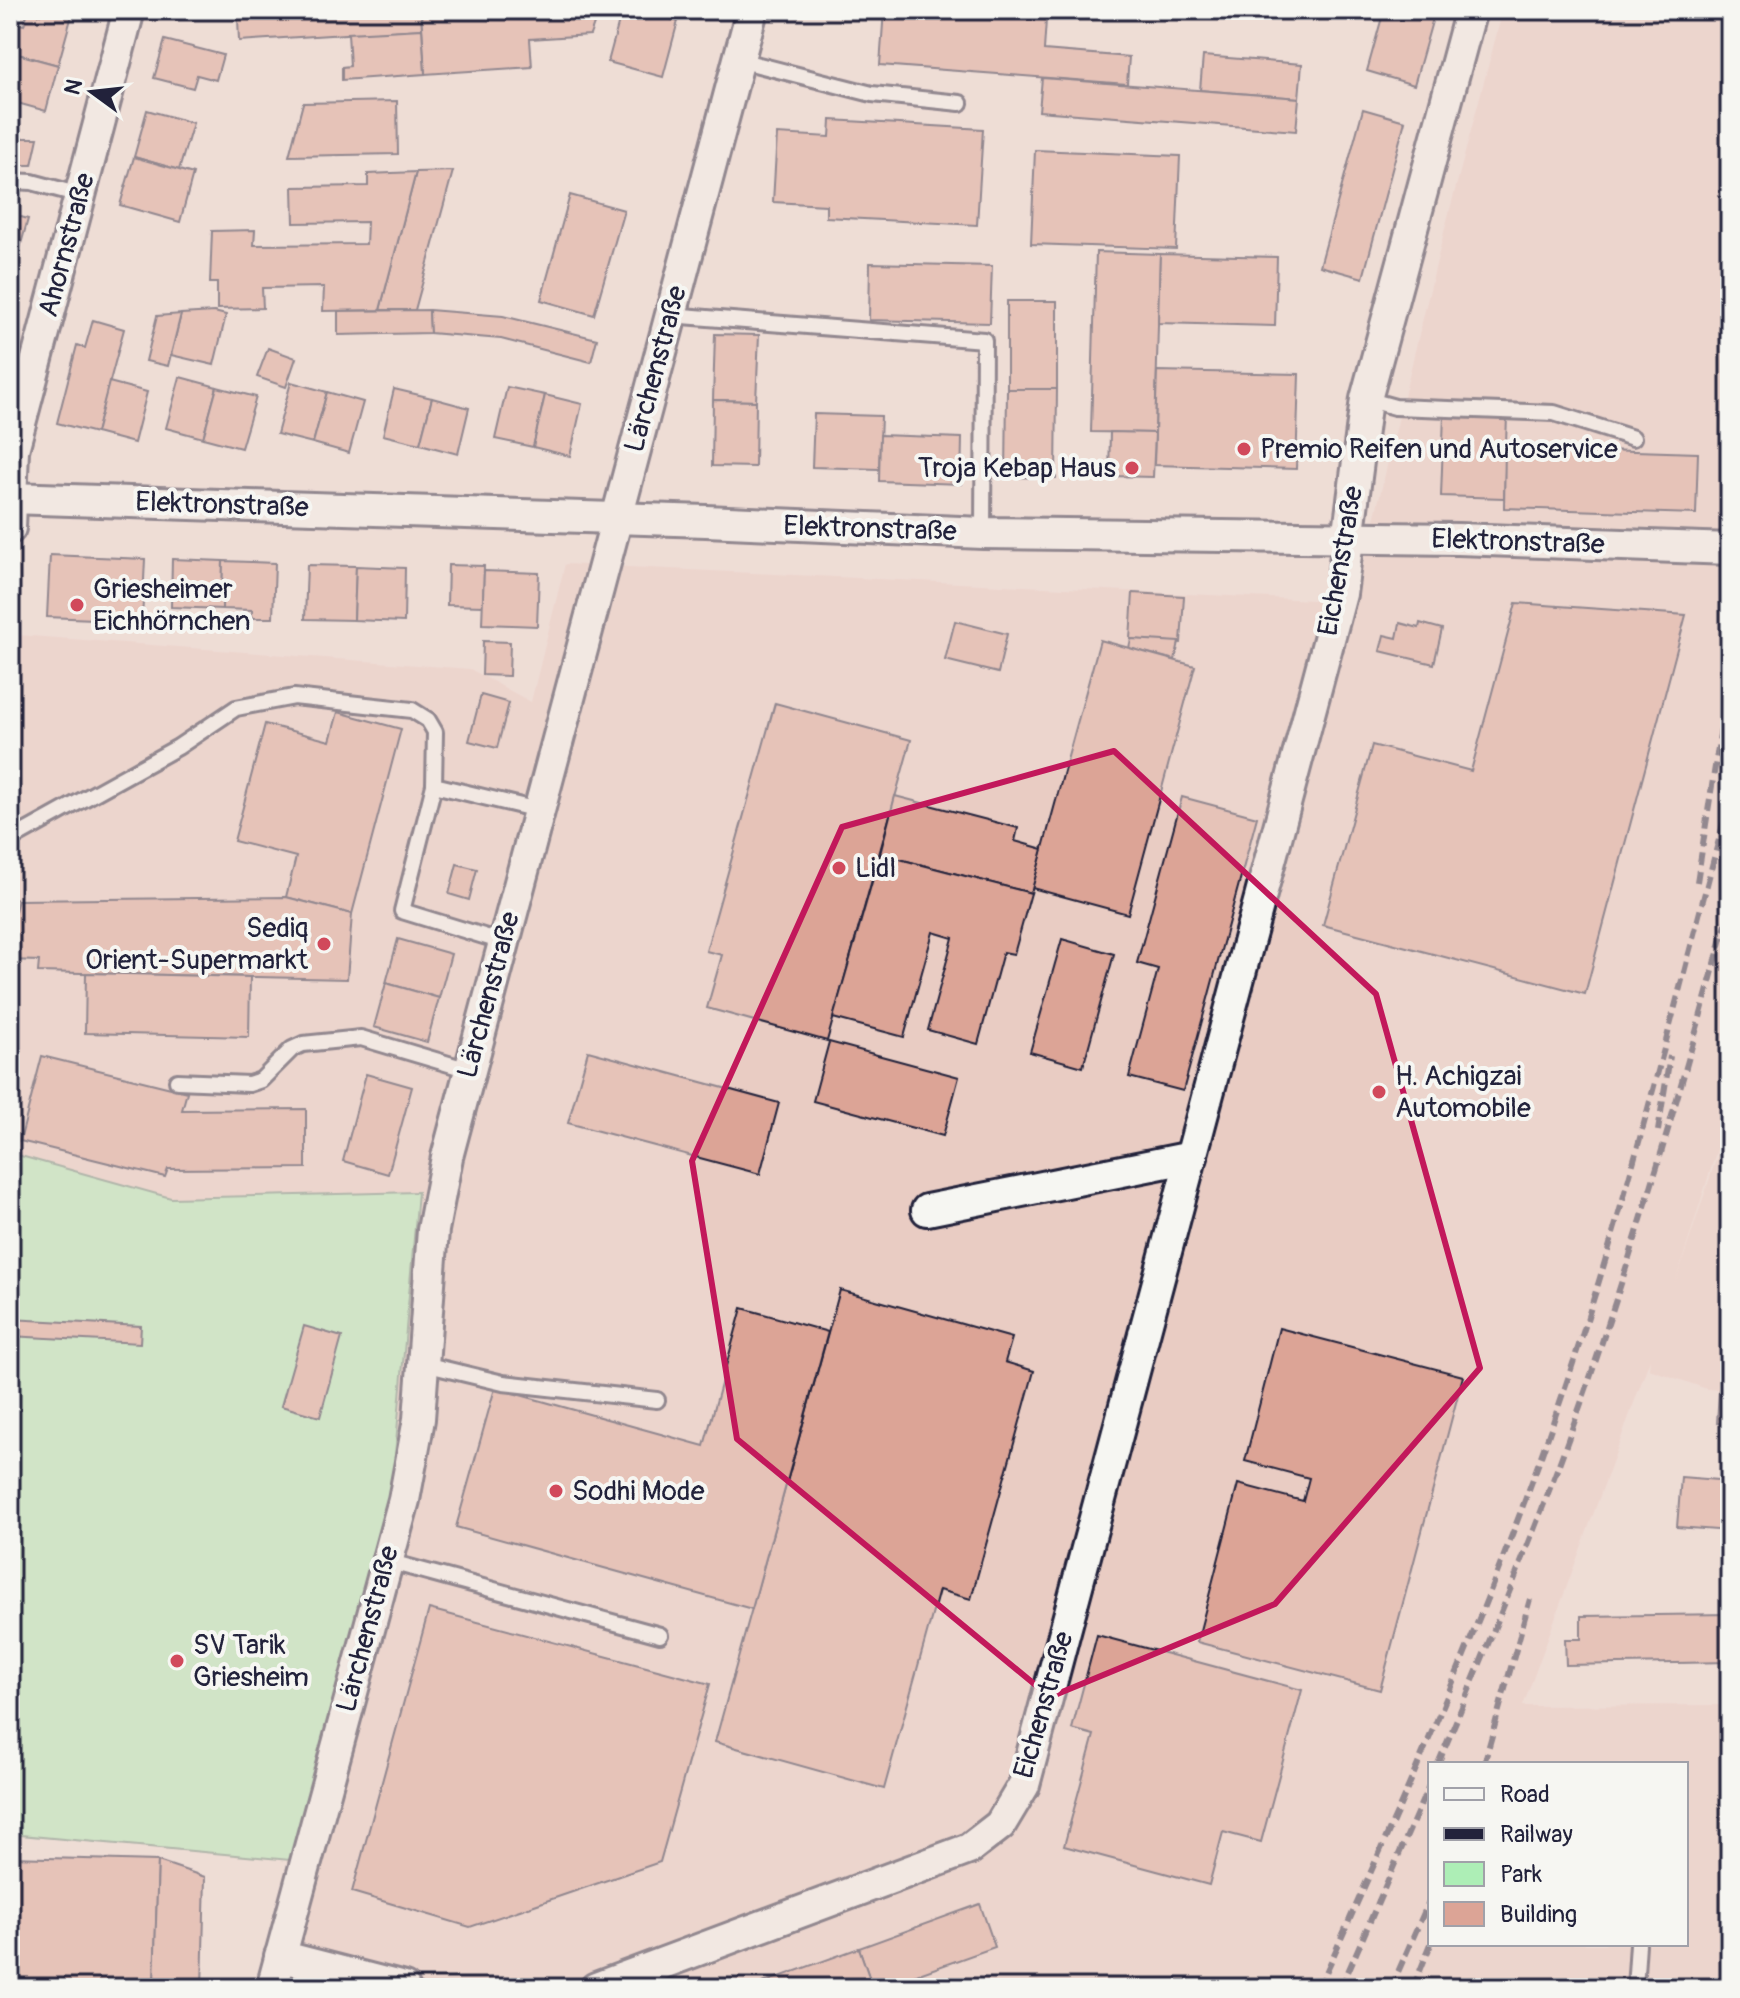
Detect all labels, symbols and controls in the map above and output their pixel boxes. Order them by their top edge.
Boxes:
north arrow [52,52,132,132]
text: N [58,76,89,98]
street label: Ahornstraße [31,169,103,321]
street label: Lärchenstraße [617,282,695,456]
place label: Premio Reifen und Autoservice [1260,432,1618,467]
marker: Premio Reifen und Autoservice [1235,440,1253,458]
place label: Troja Kebap Haus [918,451,1116,486]
marker: Troja Kebap Haus [1123,459,1141,477]
street label: Eichenstraße [1311,483,1371,639]
street label: Elektronstraße [135,484,309,526]
street label: Elektronstraße [783,508,957,550]
street label: Elektronstraße [1431,521,1605,563]
place label: Griesheimer Eichhörnchen [93,572,251,639]
marker: Griesheimer Eichhörnchen [68,596,86,614]
place label: Lidl [855,851,896,886]
marker: Lidl [830,859,848,877]
street label: Lärchenstraße [450,908,528,1082]
place label: Sediq Orient-Supermarkt [85,911,309,978]
marker: Sediq Orient-Supermarkt [315,935,333,953]
place label: H. Achigzai Automobile [1395,1059,1531,1126]
marker: H. Achigzai Automobile [1370,1083,1388,1101]
place label: Sodhi Mode [572,1474,705,1509]
marker: Sodhi Mode [547,1482,565,1500]
street label: Lärchenstraße [329,1542,407,1716]
street label: Eichenstraße [1006,1627,1082,1783]
place label: SV Tarik Griesheim [193,1628,309,1695]
marker: SV Tarik Griesheim [168,1652,186,1670]
legend [1428,1762,1688,1946]
text: Road [1500,1780,1550,1809]
text: Railway [1500,1820,1573,1849]
text: Park [1500,1860,1542,1889]
text: Building [1500,1900,1577,1929]

